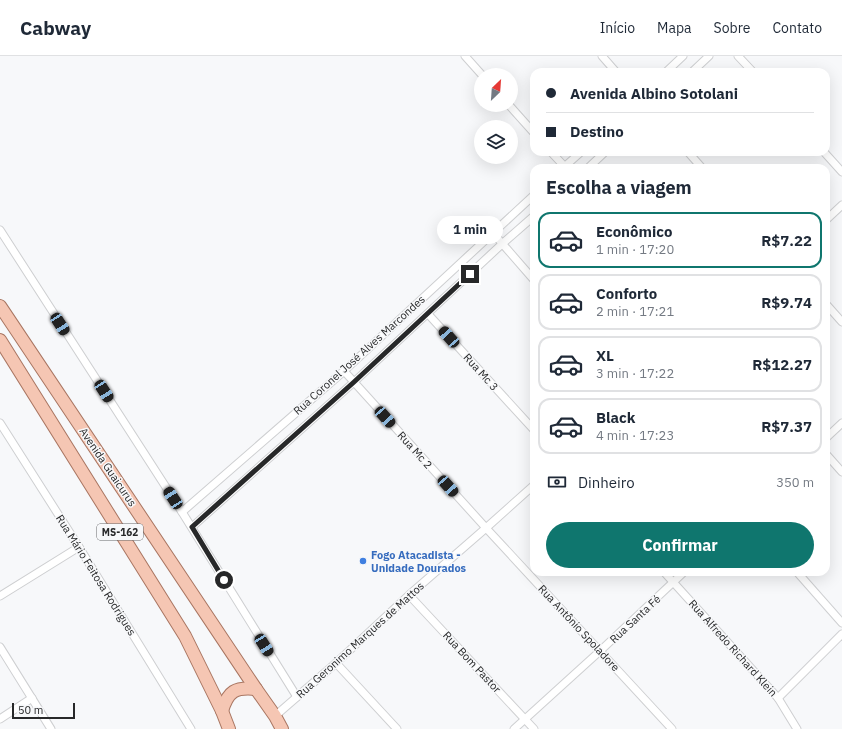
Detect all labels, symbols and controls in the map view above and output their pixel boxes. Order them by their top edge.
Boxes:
text: Cabway [20,16,91,40]
text: Início [600,19,635,37]
text: Mapa [657,19,692,37]
text: Sobre [714,19,750,37]
text: Contato [772,19,822,37]
north arrow [474,68,518,112]
map controls [474,68,518,164]
text: Avenida Albino Sotolani [570,84,738,103]
button: layers [474,120,518,164]
text: Destino [570,122,624,141]
text: Escolha a viagem [546,176,692,199]
callout: 1 min [437,216,503,244]
text: 1 min [453,221,487,238]
icon: car [548,222,584,258]
text: Econômico [596,222,672,241]
text: R$7.22 [761,231,812,250]
text: 1 min · 17:20 [596,241,674,258]
route end [461,265,479,283]
icon: car [548,284,584,320]
text: Conforto [596,284,657,303]
street label: Rua Coronel José Alves Marcondes [290,292,428,418]
text: R$9.74 [761,293,812,312]
text: 2 min · 17:21 [596,303,674,320]
car [48,311,72,337]
car [437,324,461,350]
icon: car [548,346,584,382]
text: XL [596,346,614,365]
street label: Rua Mc 3 [461,350,501,394]
text: R$12.27 [752,355,812,374]
text: 3 min · 17:22 [596,365,674,382]
car [92,378,116,404]
car [373,404,397,430]
icon: car [548,408,584,444]
text: Black [596,408,636,427]
text: R$7.37 [761,417,812,436]
street label: Avenida Guaicurus [76,425,140,509]
text: 4 min · 17:23 [596,427,674,444]
street label: Rua Mc 2 [395,428,435,472]
icon: cash [546,471,568,493]
car [436,473,460,499]
text: Dinheiro [578,473,635,492]
text: 350 m [776,474,814,491]
car [161,485,185,511]
street label: Rua Mário Feitosa Rodrigues [53,512,139,638]
button: Confirmar [546,522,814,568]
road number: MS-162 [97,524,143,540]
place label: Fogo Atacadista - Unidade Dourados [371,548,467,575]
marker: Fogo Atacadista - Unidade Dourados [358,556,368,566]
route start [215,571,233,589]
street label: Rua Geronimo Marques de Mattos [293,579,427,701]
street label: Rua Antônio Spoladore [535,582,623,674]
street label: Rua Santa Fé [607,592,663,646]
street label: Rua Alfredo Richard Klein [686,597,780,699]
street label: Rua Bom Pastor [440,628,504,696]
car [253,632,275,658]
scale bar [12,701,75,720]
text: 50 m [18,703,43,717]

